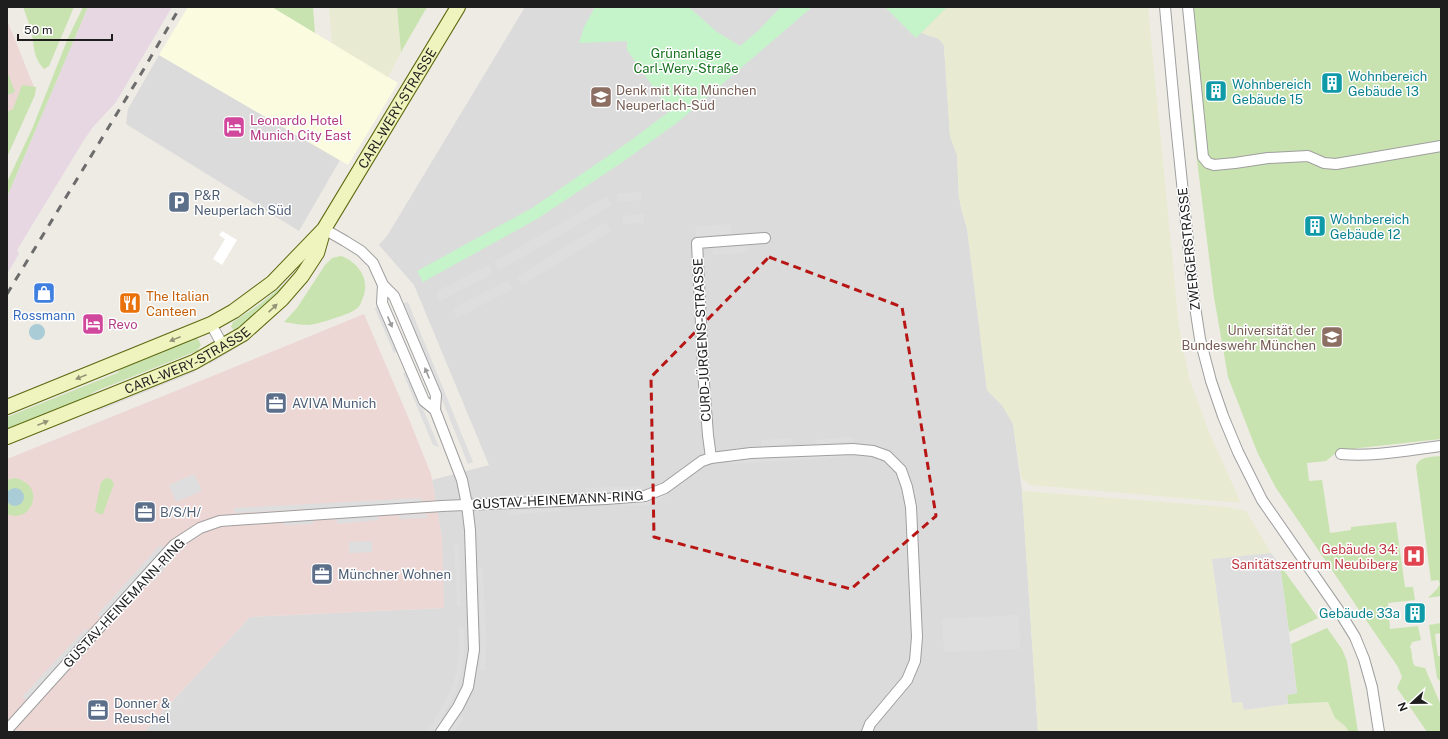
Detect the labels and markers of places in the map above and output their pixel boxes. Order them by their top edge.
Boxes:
place label: Wohnbereich Gebäude 13 [1348,69,1427,99]
building icon: Wohnbereich Gebäude 13 [1319,70,1345,96]
place label: Wohnbereich Gebäude 15 [1232,77,1311,107]
building icon: Wohnbereich Gebäude 15 [1203,78,1229,104]
place label: Denk mit Kita München Neuperlach-Süd [616,83,756,113]
school or university icon: Denk mit Kita München Neuperlach-Süd [588,84,614,110]
place label: Leonardo Hotel Munich City East [250,113,351,143]
hotel icon: Leonardo Hotel Munich City East [221,114,247,140]
place label: P&R Neuperlach Süd [194,188,292,218]
parking icon: P&R Neuperlach Süd [166,189,192,215]
place label: Wohnbereich Gebäude 12 [1330,212,1409,242]
building icon: Wohnbereich Gebäude 12 [1302,213,1328,239]
shop icon: Rossmann [31,280,57,306]
place label: The Italian Canteen [146,289,209,319]
restaurant icon: The Italian Canteen [117,290,143,316]
place label: Rossmann [13,308,75,323]
hotel icon: Revo [80,311,106,337]
place label: Revo [108,317,138,332]
place label: Universität der Bundeswehr München [1181,323,1316,353]
school or university icon: Universität der Bundeswehr München [1319,324,1345,350]
office icon: AVIVA Munich [263,390,289,416]
place label: AVIVA Munich [292,396,376,411]
office icon: B/S/H/ [132,499,158,525]
place label: B/S/H/ [160,505,201,520]
place label: Gebäude 34: Sanitätszentrum Neubiberg [1231,542,1398,572]
hospital icon: Gebäude 34: Sanitätszentrum Neubiberg [1401,543,1427,569]
office icon: Münchner Wohnen [309,561,335,587]
place label: Münchner Wohnen [338,567,451,582]
building icon: Gebäude 33a [1402,600,1428,626]
place label: Gebäude 33a [1319,606,1400,621]
place label: Donner & Reuschel [114,696,170,726]
office icon: Donner & Reuschel [85,697,111,723]

